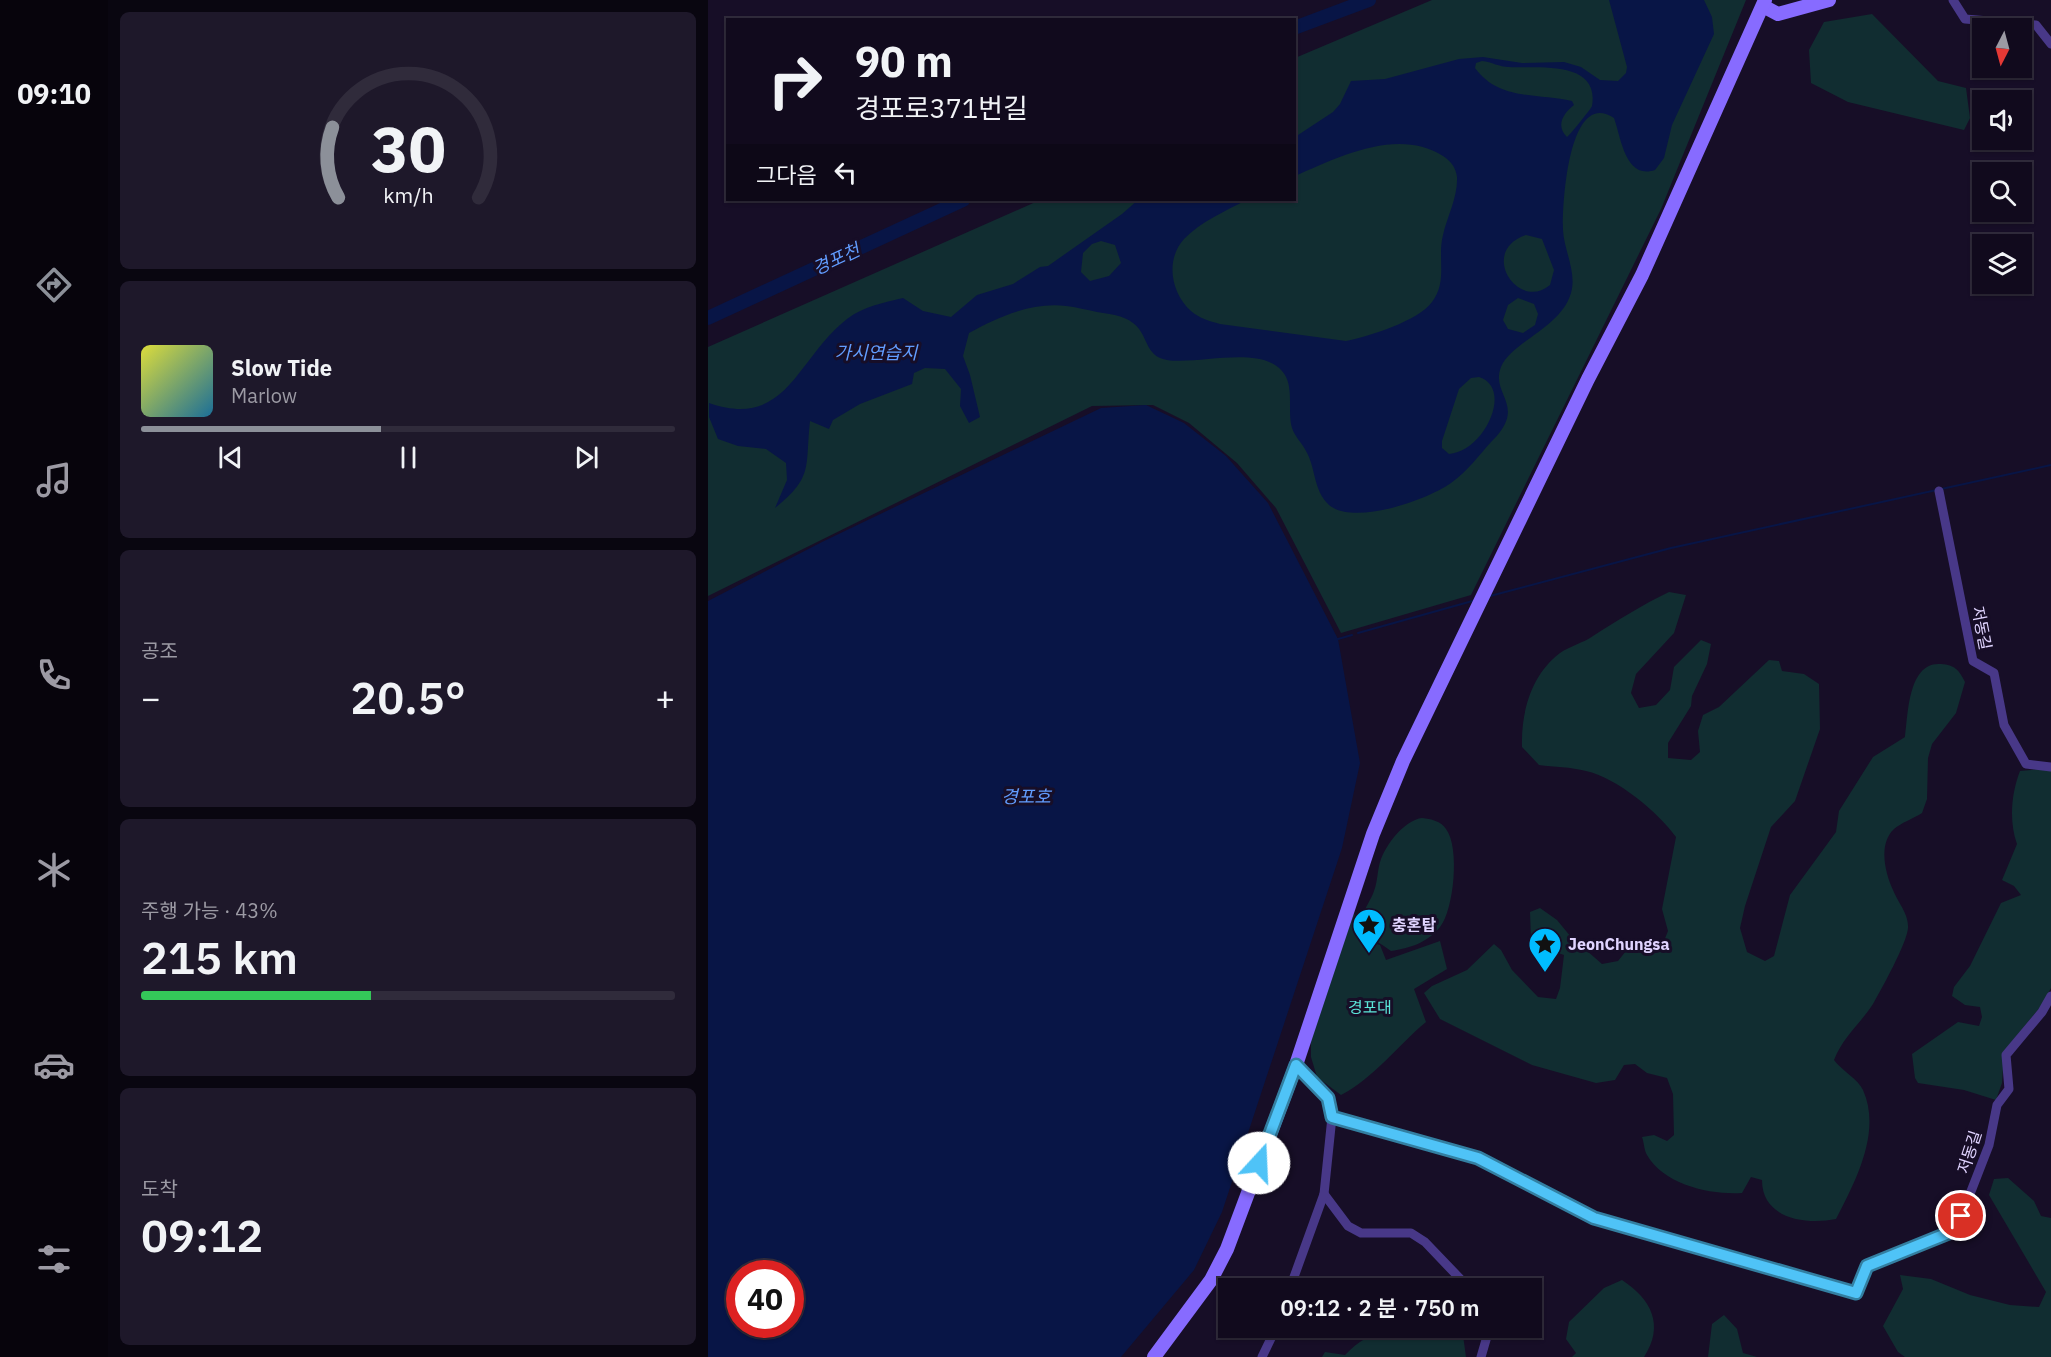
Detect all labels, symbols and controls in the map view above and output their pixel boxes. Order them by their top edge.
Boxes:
north arrow [1972,18,2032,78]
map controls [1972,18,2032,294]
text: 90 m [855,34,953,89]
icon: right [756,42,834,120]
text: 09:10 [17,76,91,111]
text: 경포로371번길 [855,90,1028,125]
button: sound [1972,90,2032,150]
text: 30 [371,108,445,189]
icon: left [829,156,862,189]
text: 그다음 [756,160,817,189]
button: search [1972,162,2032,222]
text: km/h [383,181,433,209]
button: layers [1972,234,2032,294]
water label: 경포천 [809,237,866,280]
icon: directions [33,264,75,306]
water label: 가시연습지 [835,341,919,364]
text: Slow Tide [231,353,332,382]
text: Marlow [231,382,297,409]
icon: previous [214,441,247,474]
icon: pause [392,441,425,474]
icon: next [570,441,603,474]
icon: music [33,459,75,501]
street label: 저동길 [1968,604,1996,652]
text: 공조 [141,637,178,664]
icon: phone [33,654,75,696]
text: 20.5° [350,668,466,726]
text: − [141,676,161,719]
text: + [655,676,675,719]
water label: 경포호 [1001,785,1052,808]
icon: climate [33,849,75,891]
text: 주행 가능 · 43% [141,897,278,924]
place icon: 충혼탑 [1351,907,1387,954]
place label: 충혼탑 [1392,915,1436,935]
place icon: JeonChungsa [1527,926,1563,973]
text: 215 km [141,928,298,986]
place label: JeonChungsa [1568,934,1670,954]
park label: 경포대 [1348,997,1392,1017]
icon: car [33,1044,75,1086]
street label: 저동길 [1953,1128,1985,1176]
position arrow [1227,1131,1291,1195]
text: 도착 [141,1175,178,1202]
pin [1935,1190,1986,1241]
icon: arrive [1944,1199,1977,1232]
text: 09:12 [141,1206,263,1264]
icon: filters [33,1238,75,1280]
speed limit sign: 40 [726,1260,804,1338]
text: 09:12 · 2 분 · 750 m [1281,1293,1479,1322]

